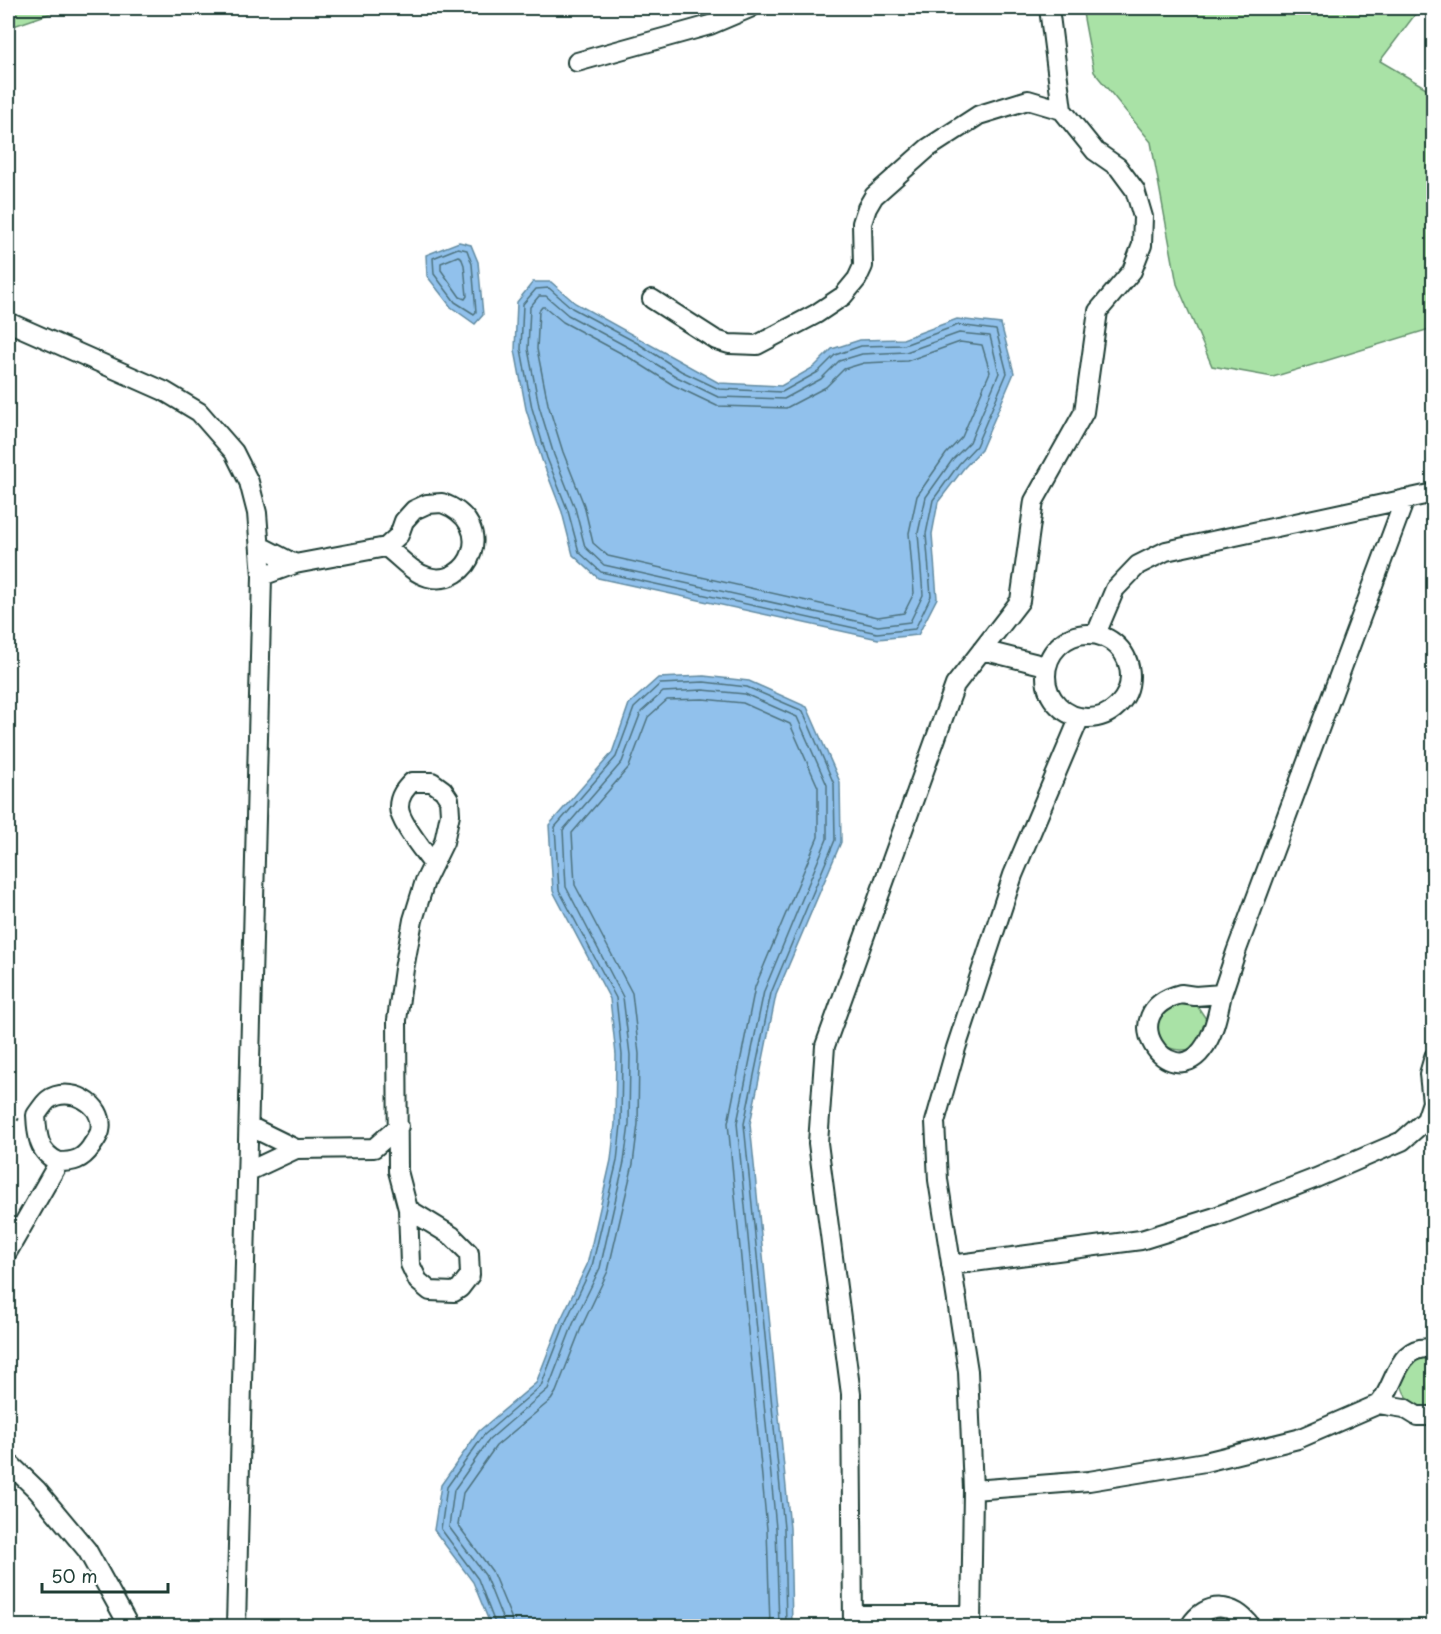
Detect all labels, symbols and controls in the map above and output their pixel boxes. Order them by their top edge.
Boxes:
scale bar [42,1556,168,1594]
text: 50 m [51,1562,98,1589]

